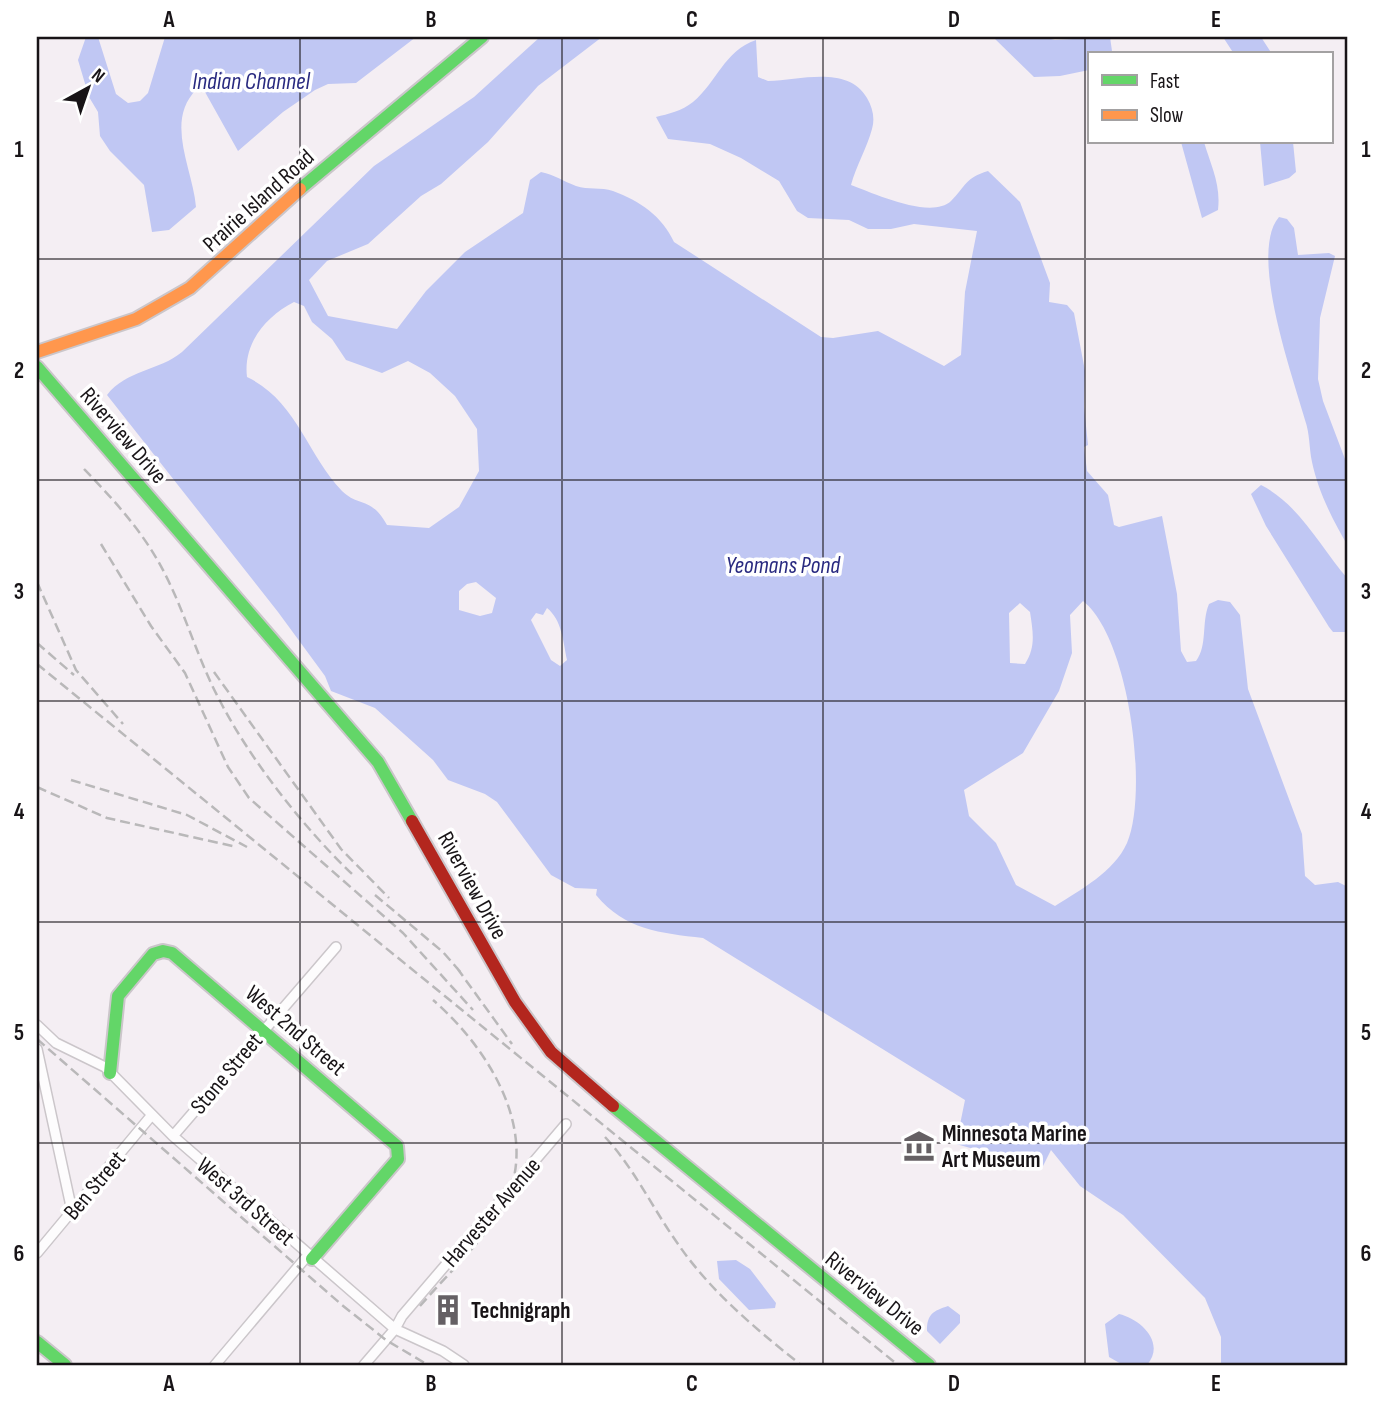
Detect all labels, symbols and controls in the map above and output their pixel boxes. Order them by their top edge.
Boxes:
text: A [163,6,176,34]
text: B [426,6,437,34]
text: C [686,6,698,34]
text: D [948,6,960,34]
text: E [1211,6,1221,34]
north arrow [52,52,122,122]
legend [1088,52,1332,144]
text: N [87,64,109,88]
water label: Indian Channel [192,67,310,96]
text: Fast [1150,69,1180,94]
text: Slow [1150,103,1184,128]
text: 1 [14,136,24,164]
text: 1 [1361,136,1371,164]
street label: Prairie Island Road [197,143,320,258]
text: 2 [14,357,24,385]
text: 2 [1361,357,1371,385]
street label: Riverview Drive [74,382,173,490]
water label: Yeomans Pond [726,551,841,580]
text: 3 [14,578,24,606]
text: 3 [1361,578,1371,606]
text: 4 [14,798,25,826]
text: 4 [1361,798,1372,826]
street label: Riverview Drive [431,827,513,944]
street label: West 2nd Street [239,980,351,1082]
text: 5 [14,1019,24,1047]
text: 5 [1361,1019,1371,1047]
street label: Stone Street [185,1027,269,1120]
place label: Minnesota Marine Art Museum [941,1120,1087,1174]
museum icon: Minnesota Marine Art Museum [902,1129,936,1163]
street label: Ben Street [58,1145,132,1226]
street label: West 3rd Street [191,1152,300,1252]
street label: Harvester Avenue [437,1152,547,1273]
text: 6 [14,1240,24,1268]
text: 6 [1361,1240,1371,1268]
street label: Riverview Drive [819,1246,929,1342]
building icon: Technigraph [431,1293,465,1327]
place label: Technigraph [471,1297,570,1325]
text: A [163,1370,176,1398]
text: B [426,1370,437,1398]
text: C [686,1370,698,1398]
text: D [948,1370,960,1398]
text: E [1211,1370,1221,1398]

